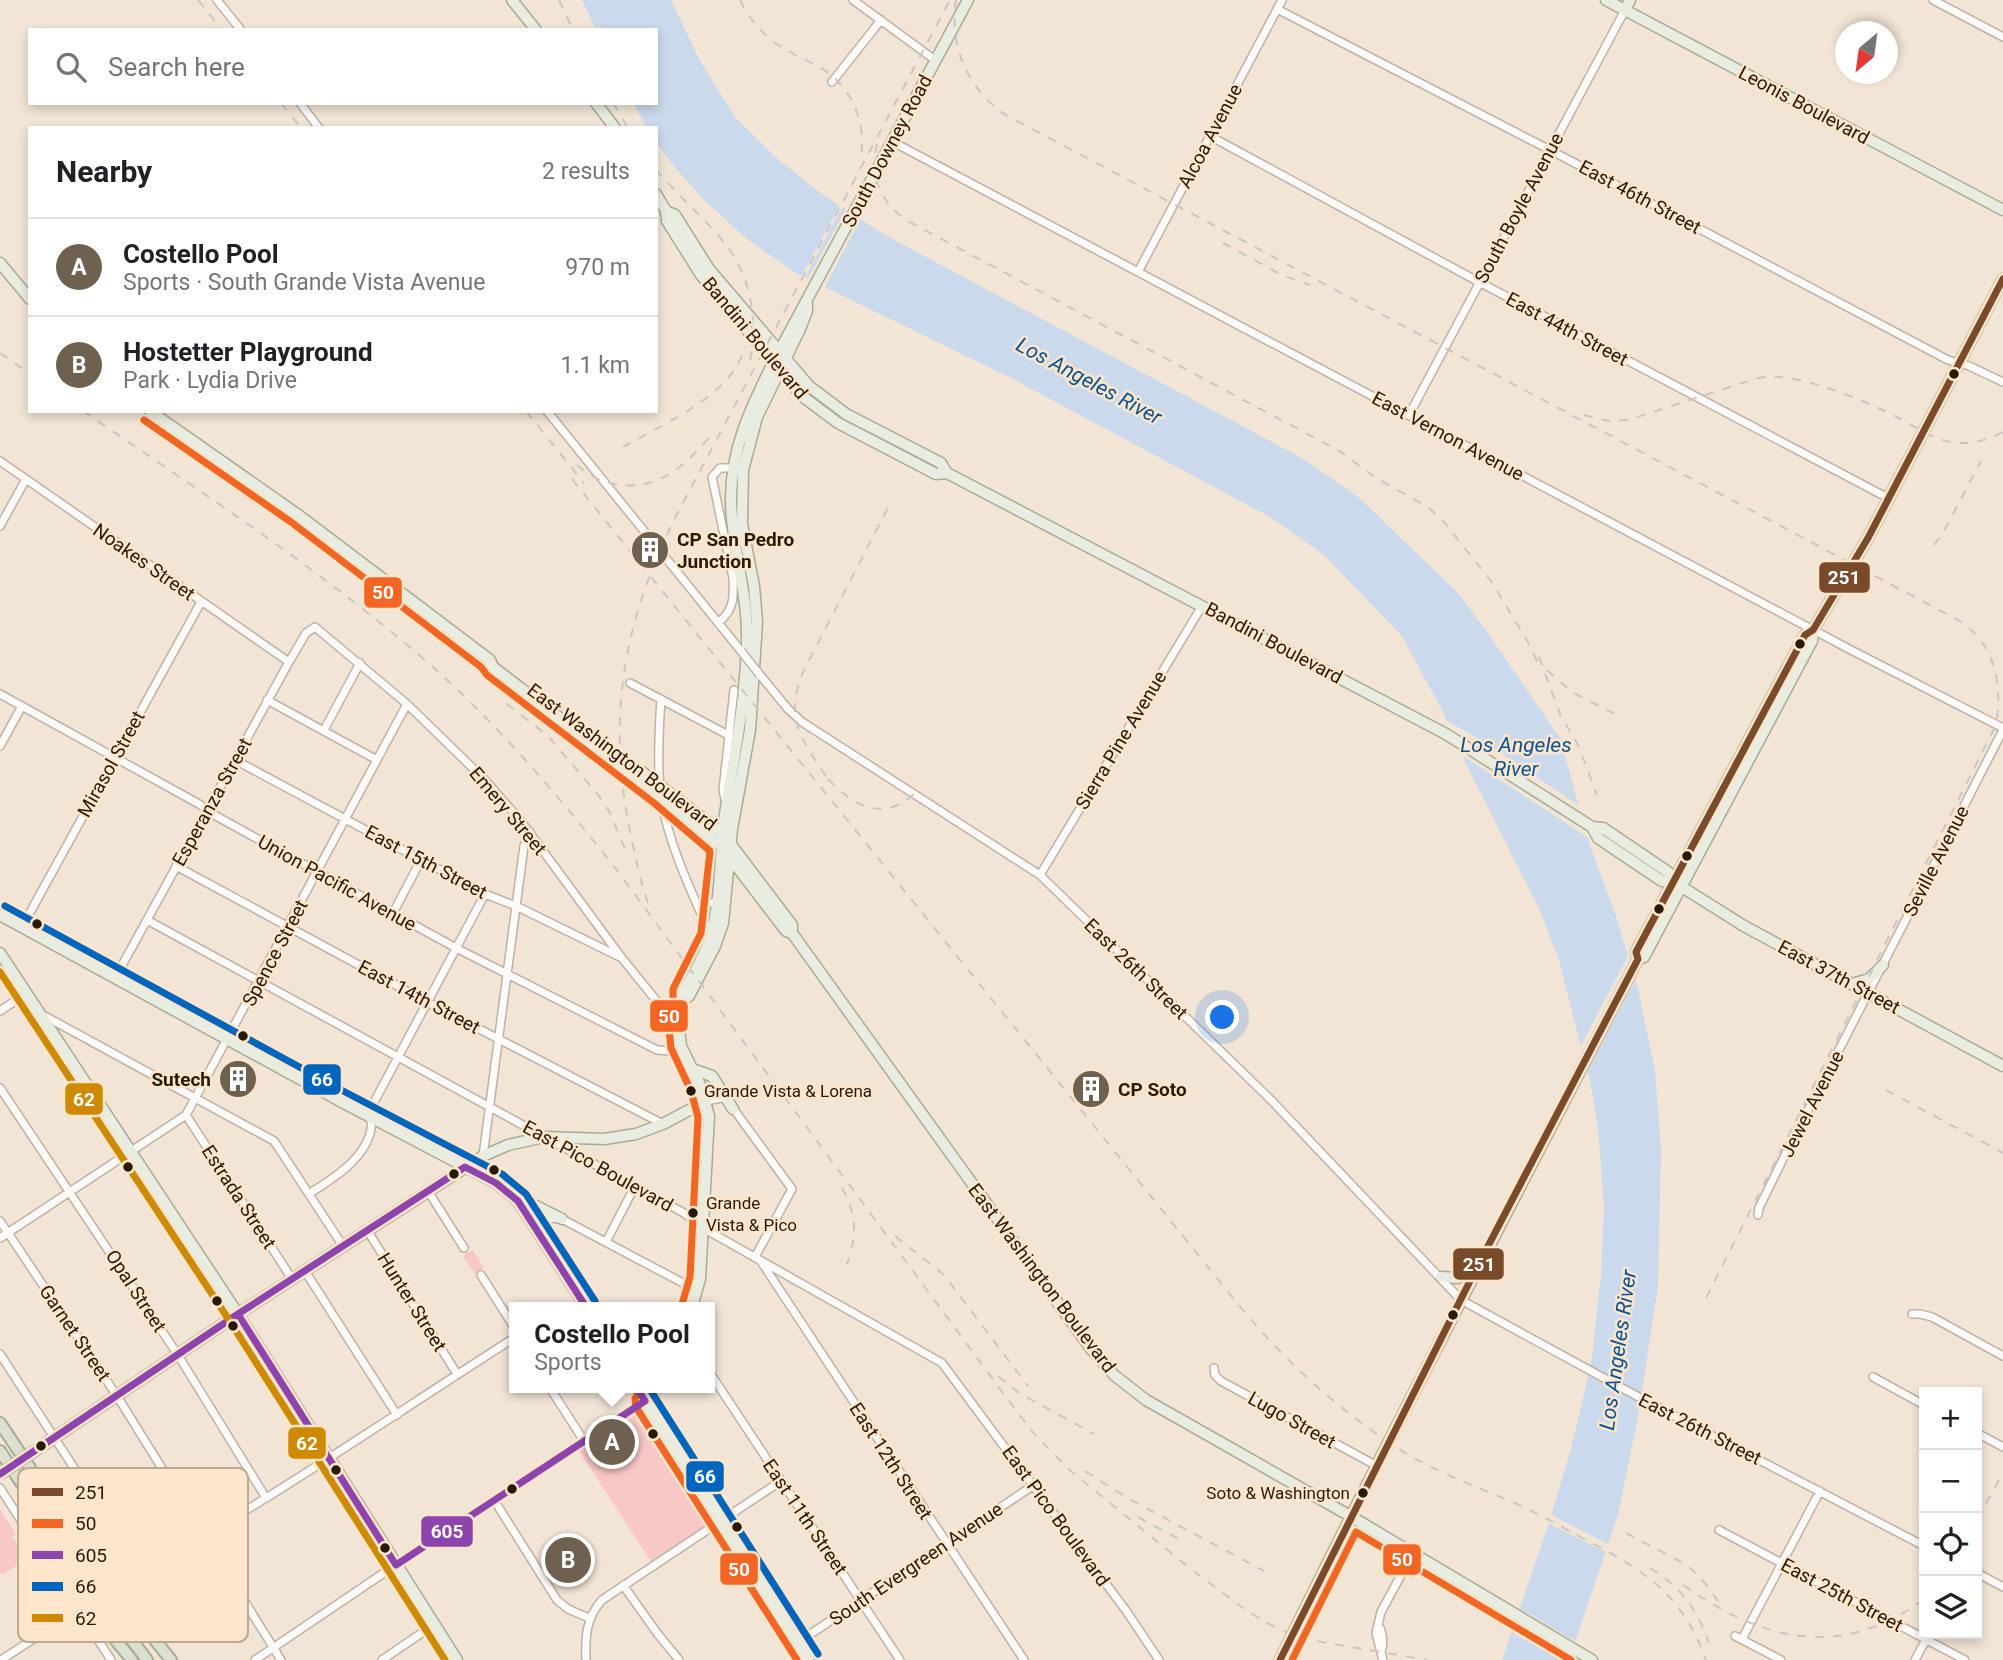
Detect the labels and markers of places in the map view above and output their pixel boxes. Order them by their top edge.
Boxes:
unlabelled marker [1947,367,1961,381]
place label: CP San Pedro Junction [677,528,794,573]
building icon: CP San Pedro Junction [629,529,671,571]
unlabelled marker [1793,637,1807,651]
unlabelled marker [1680,849,1694,863]
unlabelled marker [1652,902,1666,916]
unlabelled marker [30,917,44,931]
unlabelled marker [236,1029,250,1043]
building icon: Sutech [217,1058,259,1100]
place label: Sutech [151,1068,211,1091]
building icon: CP Soto [1070,1068,1112,1110]
place label: CP Soto [1118,1078,1187,1101]
place label: Grande Vista & Lorena [704,1081,872,1101]
marker: Grande Vista & Lorena [684,1084,698,1098]
unlabelled marker [121,1160,135,1174]
unlabelled marker [487,1163,501,1177]
unlabelled marker [447,1167,461,1181]
place label: Grande Vista & Pico [706,1193,797,1235]
marker: Grande Vista & Pico [686,1206,700,1220]
unlabelled marker [210,1294,224,1308]
unlabelled marker [1446,1308,1460,1322]
unlabelled marker [226,1319,240,1333]
pin: A [589,1416,635,1468]
unlabelled marker [646,1427,660,1441]
unlabelled marker [34,1439,48,1453]
unlabelled marker [329,1463,343,1477]
unlabelled marker [505,1482,519,1496]
place label: Soto & Washington [1206,1483,1350,1503]
marker: Soto & Washington [1356,1486,1370,1500]
unlabelled marker [730,1520,744,1534]
pin: B [545,1534,591,1586]
unlabelled marker [378,1541,392,1555]

